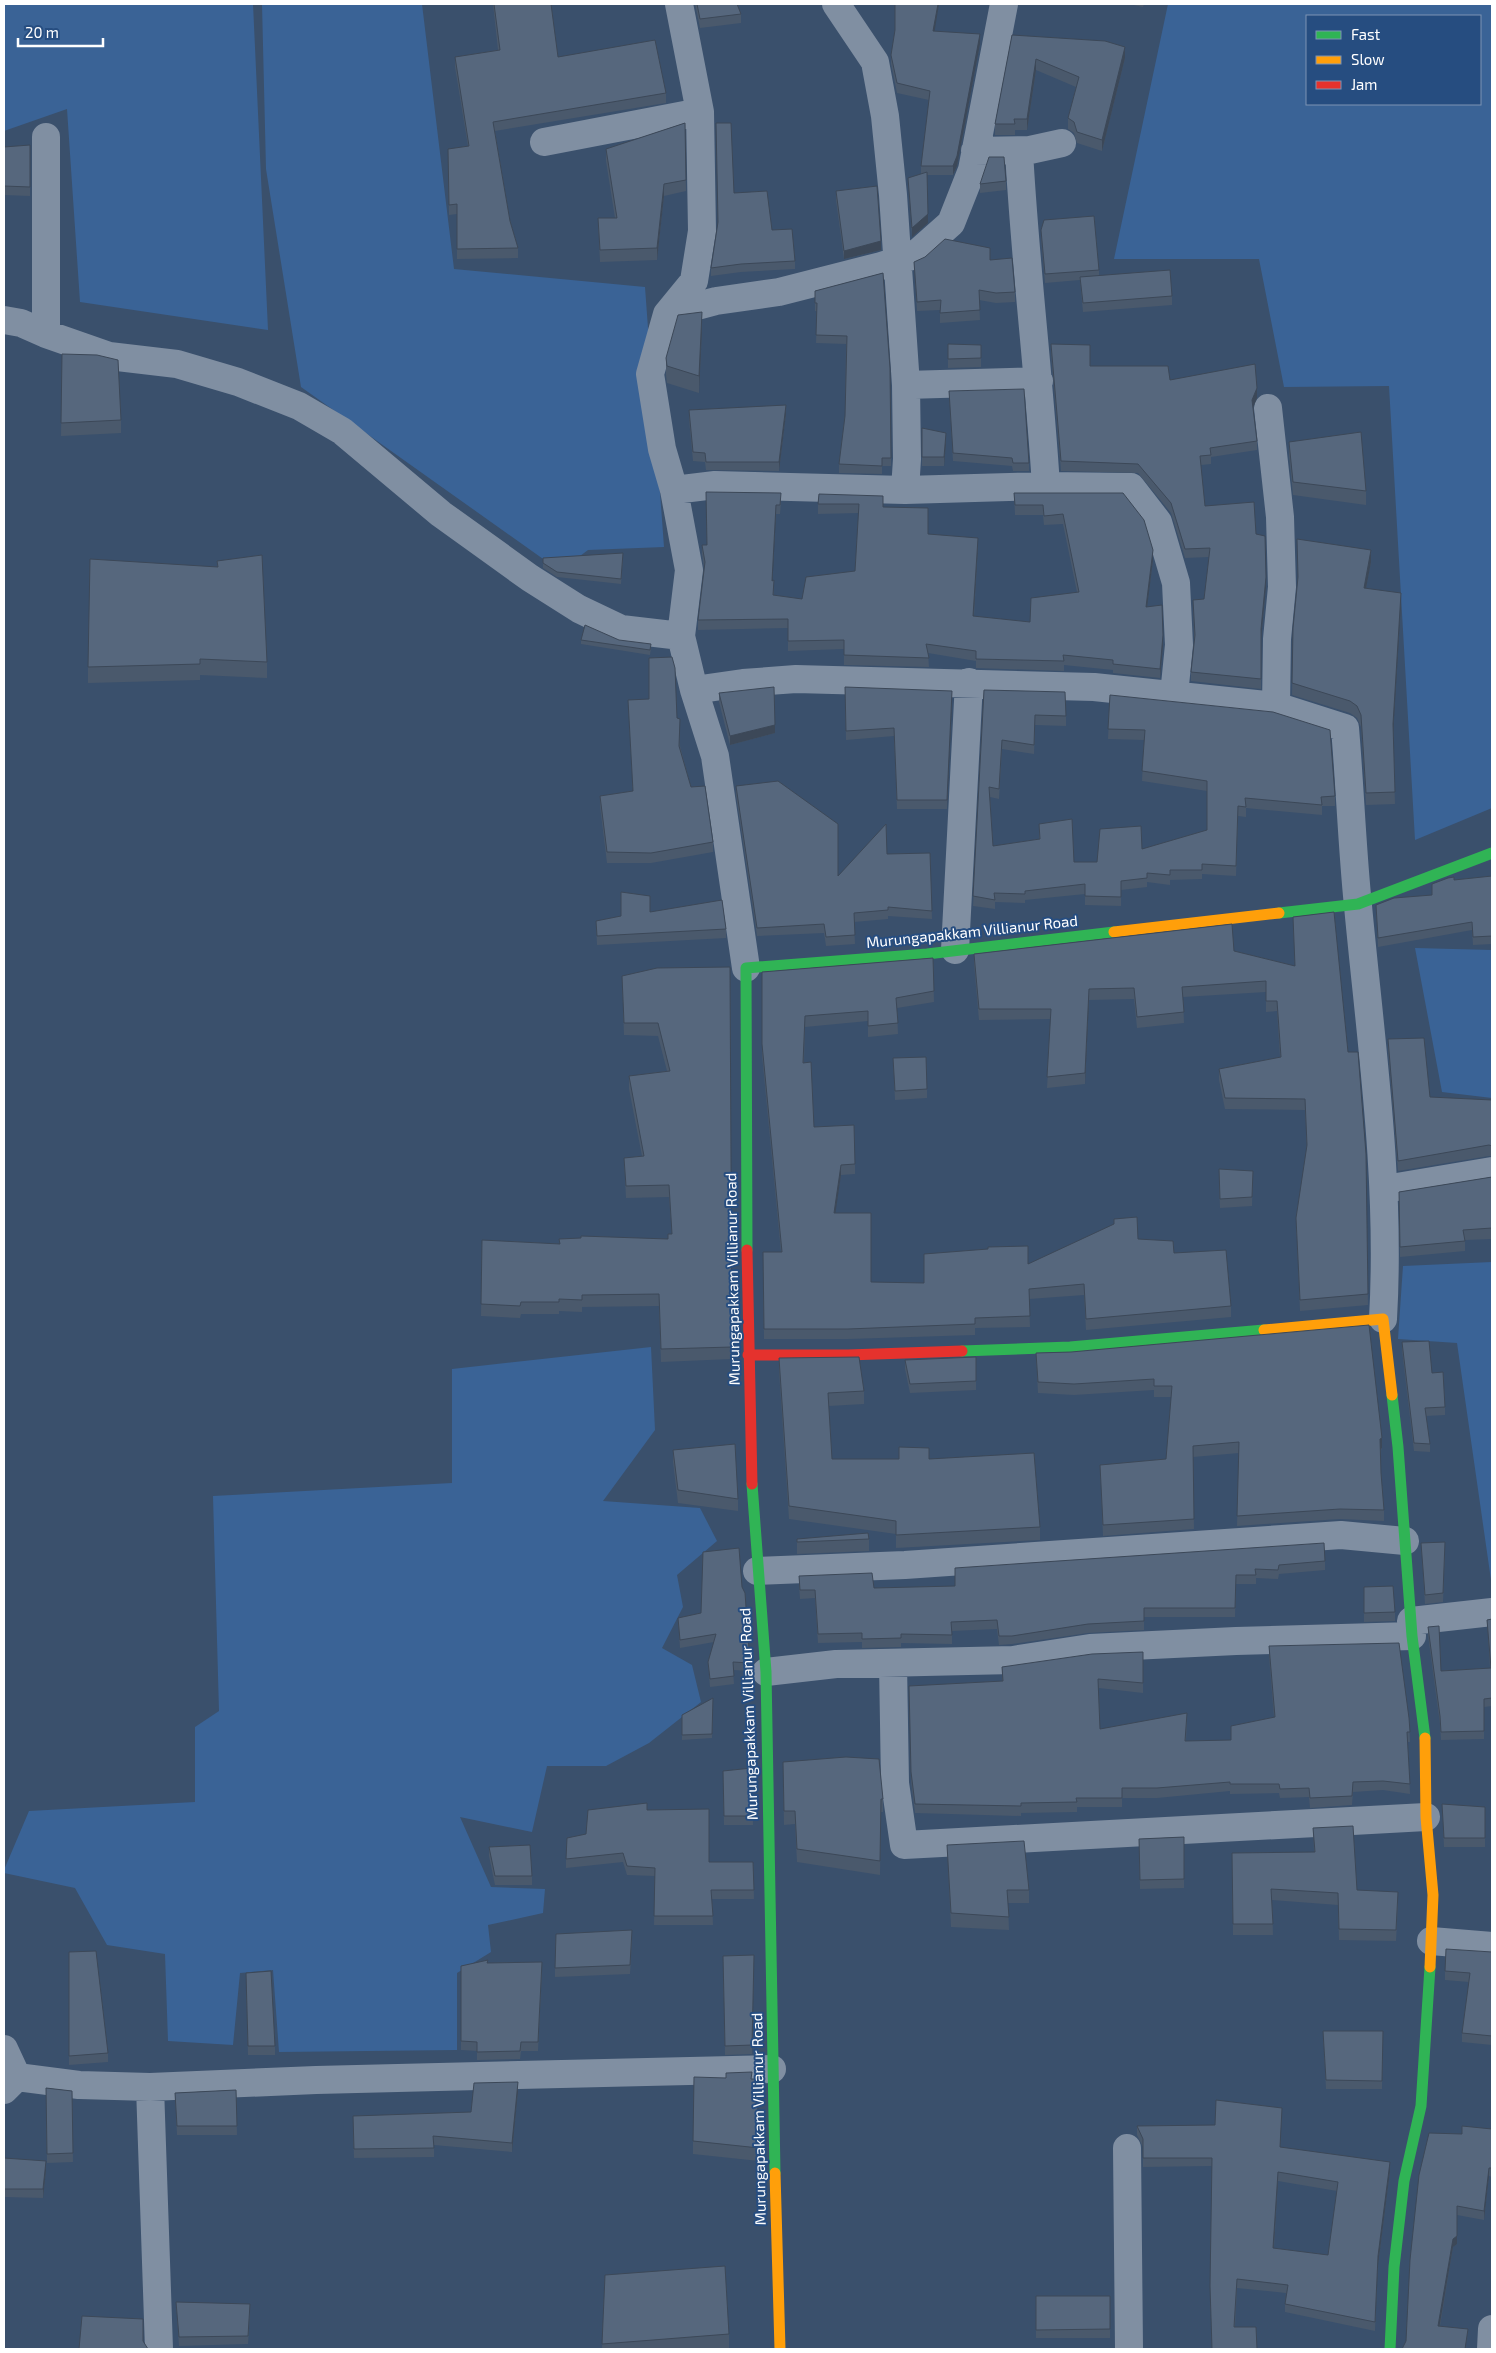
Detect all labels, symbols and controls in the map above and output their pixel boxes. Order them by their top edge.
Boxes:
scale bar [18,15,102,47]
legend [1306,15,1481,105]
text: 20 m [25,23,59,41]
text: Fast [1351,25,1381,43]
text: Slow [1351,50,1385,68]
text: Jam [1351,75,1377,93]
street label: Murungapakkam Villianur Road [865,911,1079,951]
street label: Murungapakkam Villianur Road [721,1173,743,1385]
street label: Murungapakkam Villianur Road [735,1607,761,1821]
street label: Murungapakkam Villianur Road [747,2013,769,2225]

